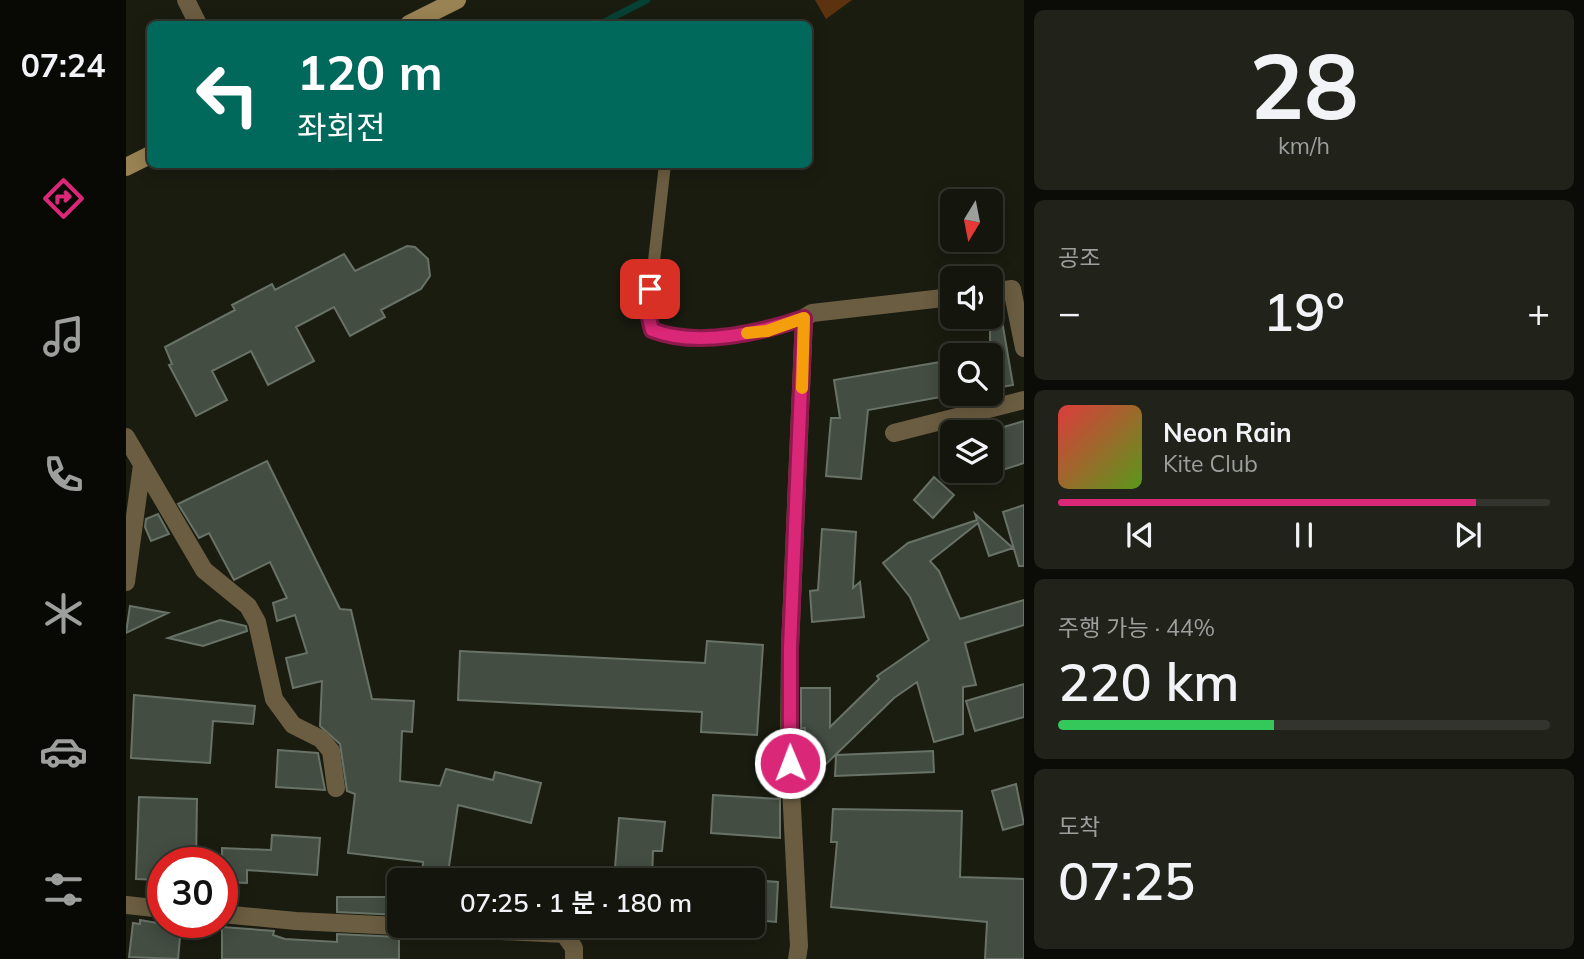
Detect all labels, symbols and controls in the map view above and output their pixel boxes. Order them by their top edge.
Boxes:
text: 28 [1249,28,1359,142]
text: 120 m [297,41,443,102]
text: 07:24 [21,45,105,85]
icon: left [182,49,273,140]
text: 좌회전 [297,107,385,147]
text: km/h [1278,131,1330,160]
icon: directions [39,174,88,223]
north arrow [940,189,1003,252]
map controls [940,189,1003,483]
text: 공조 [1058,243,1100,272]
pin [620,259,680,319]
button: sound [940,266,1003,329]
icon: arrive [631,270,669,308]
text: 19° [1263,279,1345,344]
text: − [1058,288,1081,336]
text: + [1527,288,1550,336]
icon: music [39,312,88,361]
button: search [940,343,1003,406]
text: Neon Rain [1163,416,1292,449]
button: layers [940,420,1003,483]
text: Kite Club [1163,449,1258,478]
icon: phone [39,450,88,499]
icon: previous [1121,516,1159,554]
icon: pause [1285,516,1323,554]
icon: next [1449,516,1487,554]
icon: climate [39,589,88,638]
text: 주행 가능 · 44% [1058,613,1215,642]
text: 220 km [1058,649,1239,714]
position arrow [753,726,827,800]
icon: car [39,727,88,776]
text: 도착 [1058,812,1100,841]
speed limit sign: 30 [147,847,238,938]
text: 07:25 [1058,848,1195,913]
icon: filters [39,865,88,914]
text: 07:25 · 1 분 · 180 m [460,886,692,919]

